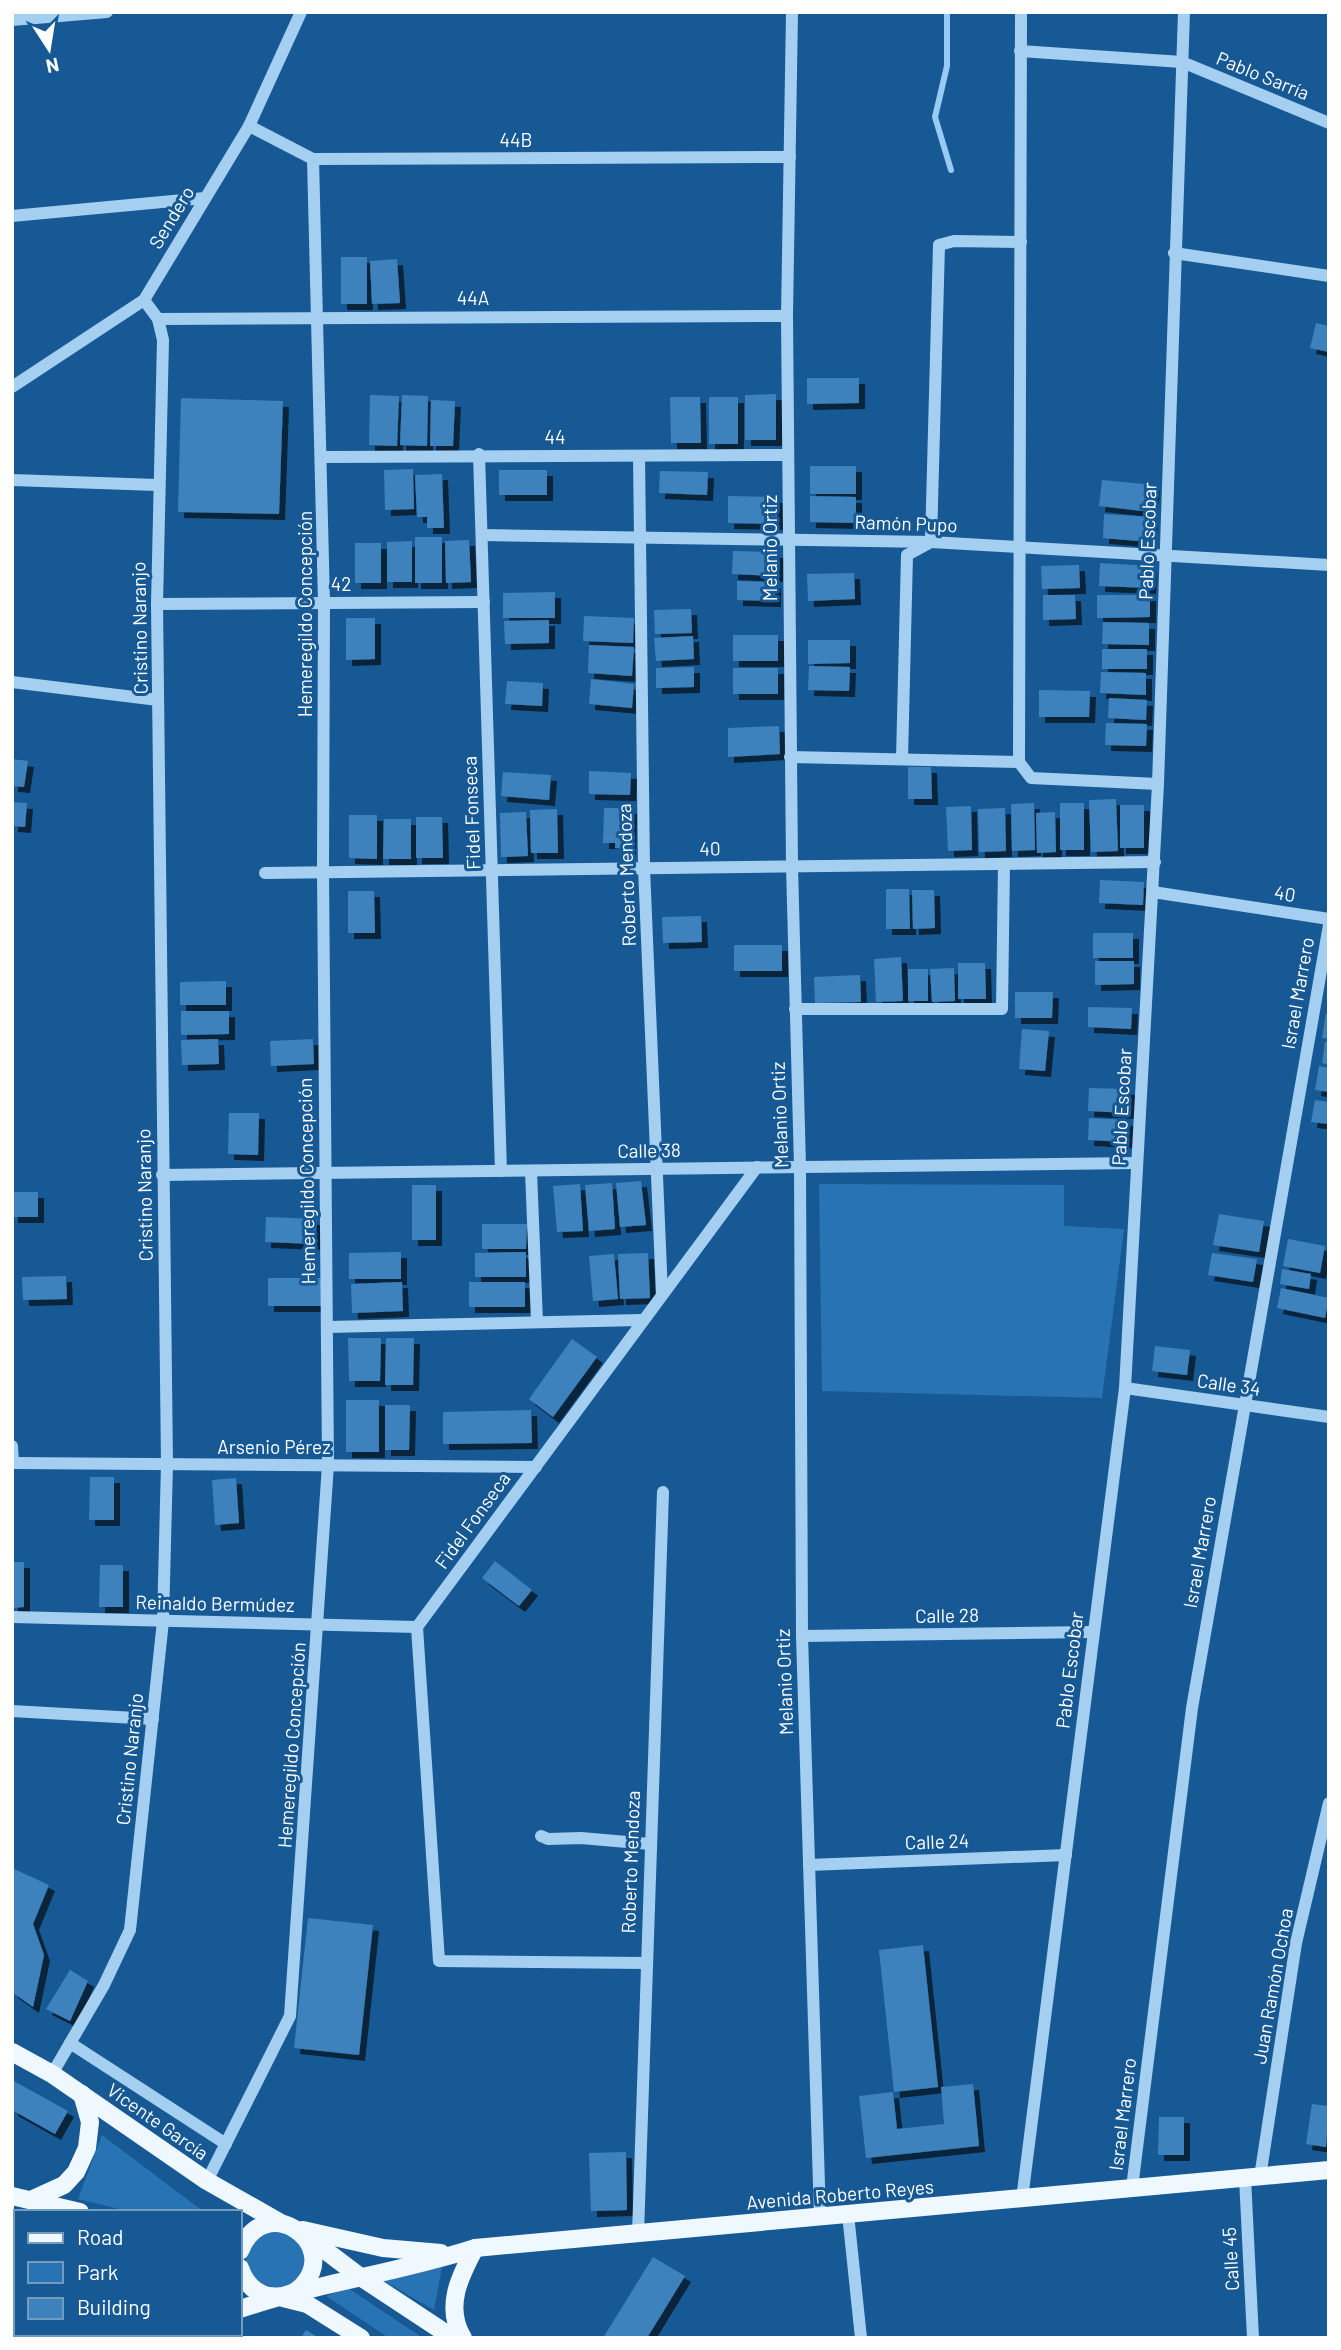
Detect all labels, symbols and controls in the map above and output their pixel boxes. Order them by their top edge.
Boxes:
north arrow [14,14,84,84]
street label: Pablo Sarría [1213,46,1313,104]
text: N [44,54,61,79]
street label: 44B [500,128,532,151]
street label: Sendero [143,181,199,253]
street label: 44A [457,286,489,309]
street label: 44 [545,425,565,448]
street label: Pablo Escobar [1133,482,1161,600]
street label: Melanio Ortiz [758,495,781,601]
street label: Ramón Pupo [854,510,958,536]
street label: Hemeregildo Concepción [293,511,316,717]
street label: Cristino Naranjo [126,561,152,695]
street label: 42 [331,572,351,595]
street label: Fidel Fonseca [458,756,484,870]
street label: Roberto Mendoza [612,803,640,947]
street label: 40 [699,836,721,860]
street label: 40 [1273,880,1297,906]
street label: Israel Marrero [1276,935,1318,1051]
street label: Pablo Escobar [1106,1048,1136,1166]
street label: Melanio Ortiz [766,1062,792,1168]
street label: Hemeregildo Concepción [293,1078,319,1284]
street label: Cristino Naranjo [131,1128,157,1262]
street label: Calle 38 [617,1138,681,1162]
street label: Calle 34 [1196,1368,1262,1400]
street label: Arsenio Pérez [217,1435,331,1458]
street label: Fidel Fonseca [429,1467,515,1573]
street label: Israel Marrero [1178,1494,1220,1610]
street label: Reinaldo Bermúdez [135,1590,295,1616]
street label: Calle 28 [915,1603,979,1627]
street label: Pablo Escobar [1050,1610,1088,1730]
street label: Melanio Ortiz [771,1629,797,1735]
street label: Hemeregildo Concepción [272,1641,310,1849]
street label: Cristino Naranjo [111,1692,147,1826]
street label: Roberto Mendoza [616,1790,644,1934]
street label: Calle 24 [904,1828,970,1854]
street label: Juan Ramón Ochoa [1247,1906,1297,2066]
street label: Israel Marrero [1104,2056,1140,2172]
street label: Vicente García [103,2078,213,2164]
street label: Avenida Roberto Reyes [745,2174,935,2214]
legend [14,2210,242,2336]
text: Road [77,2224,123,2249]
street label: Calle 45 [1217,2226,1243,2292]
text: Park [77,2259,118,2284]
text: Building [77,2294,151,2319]

